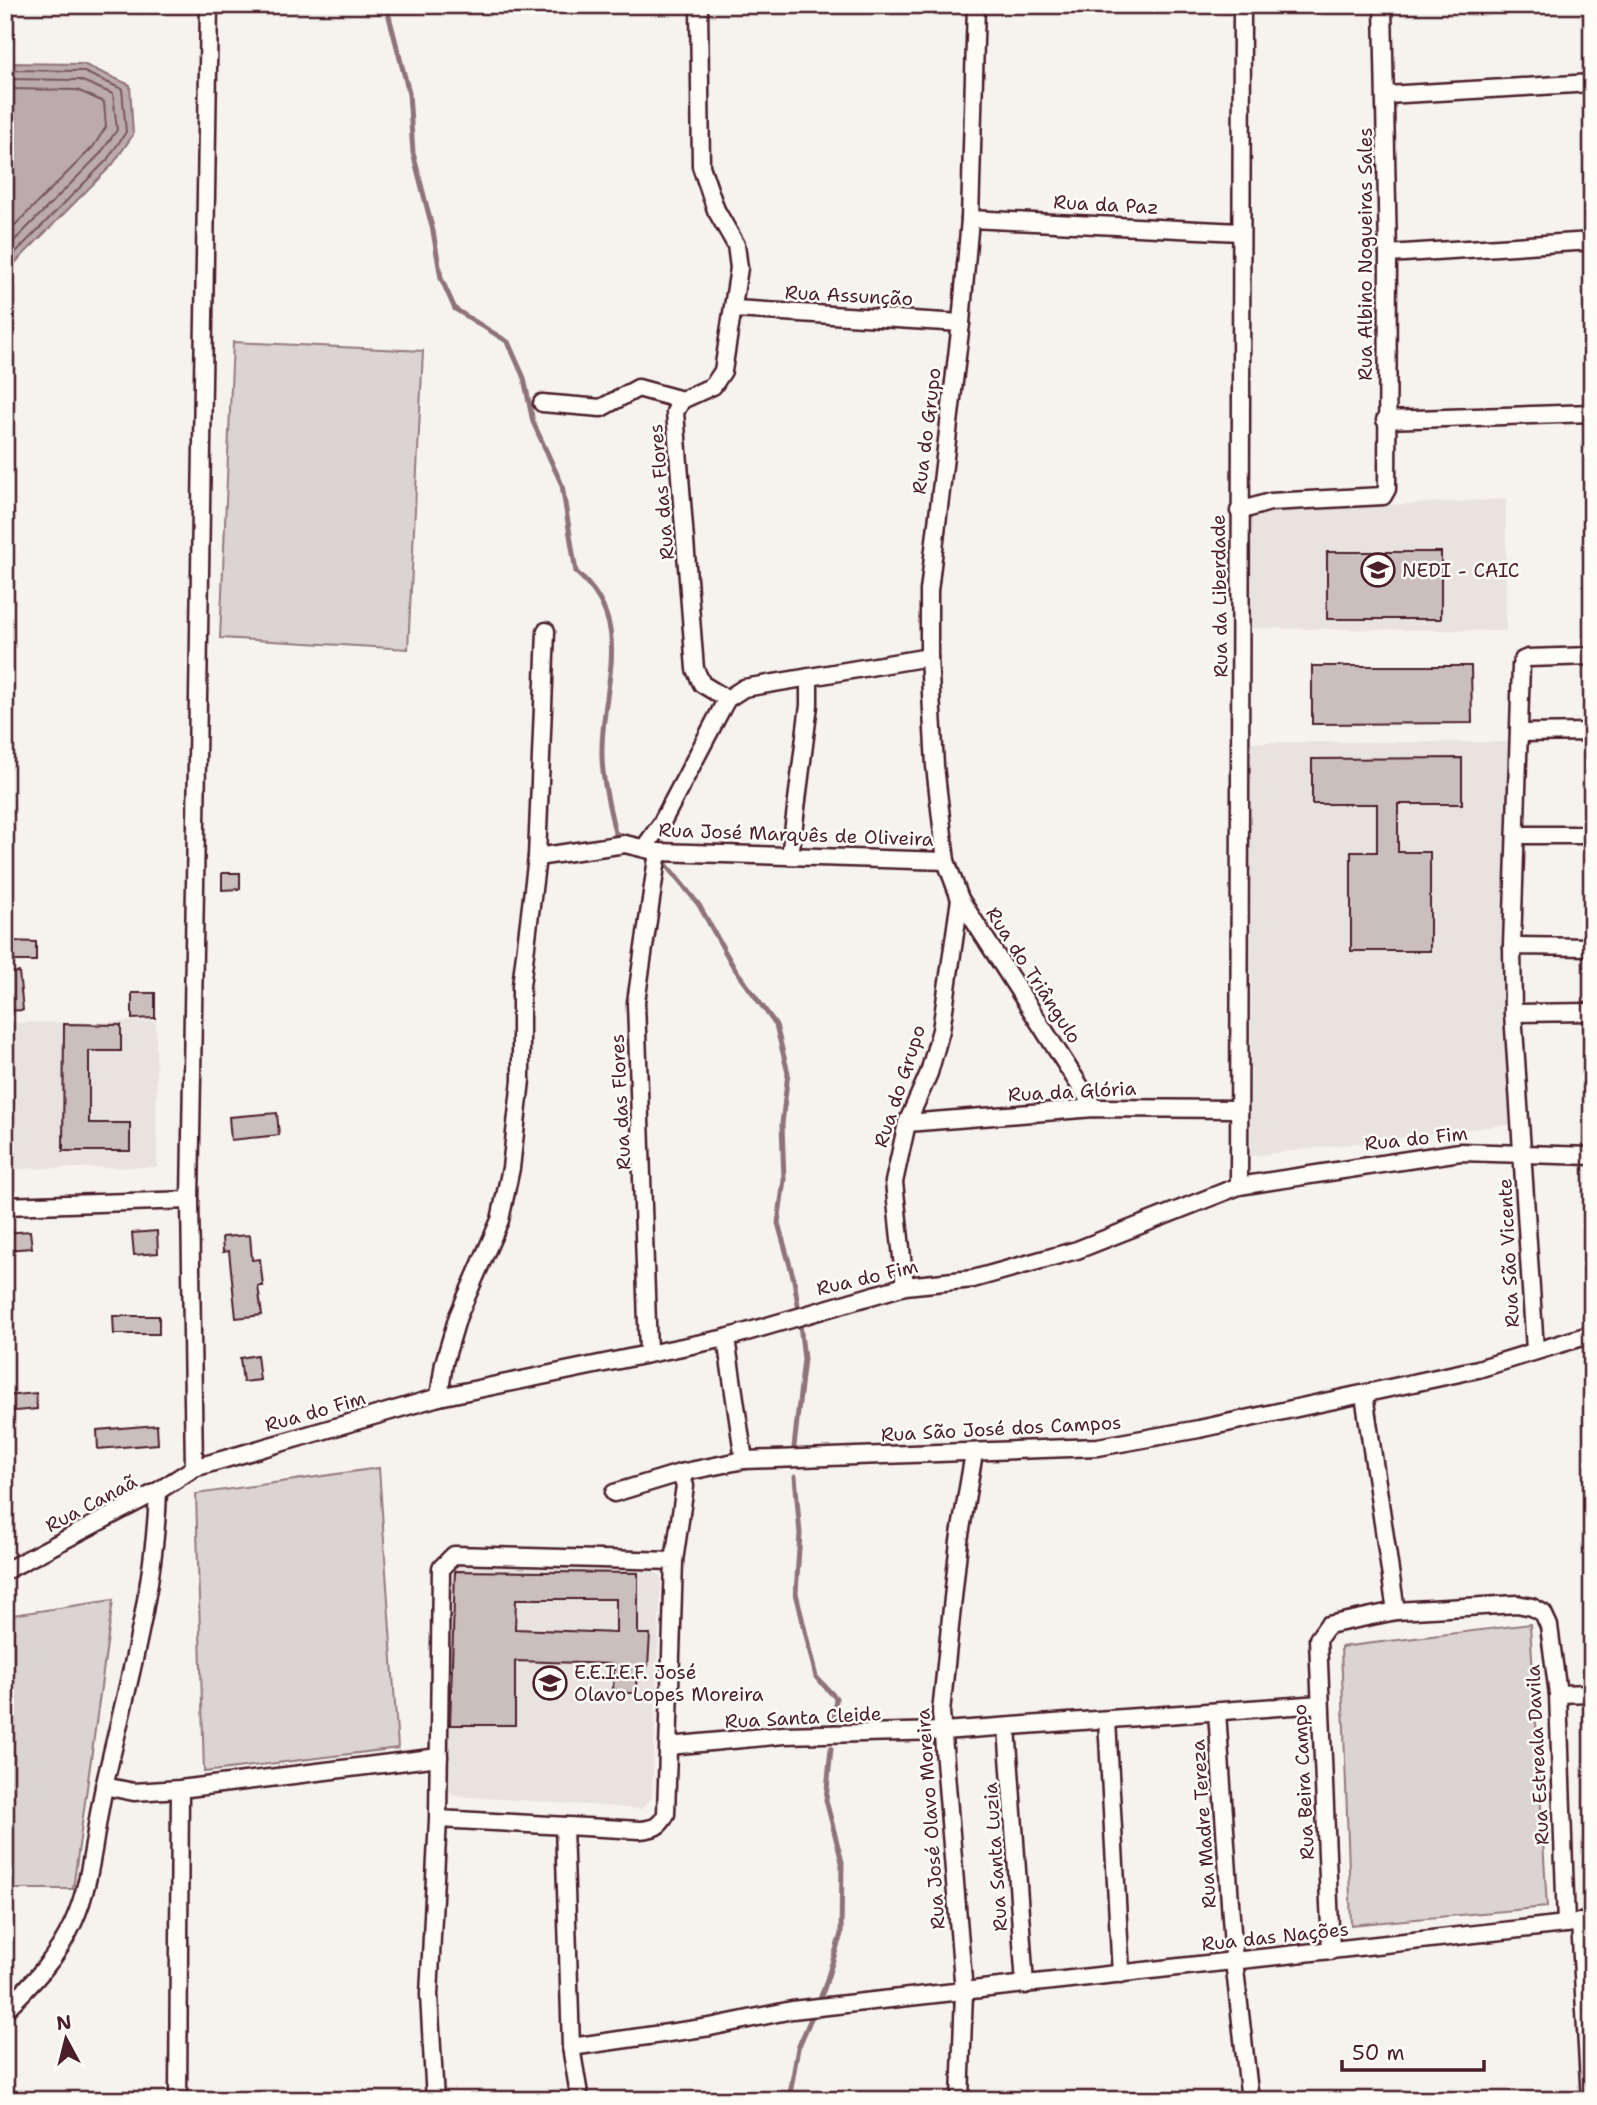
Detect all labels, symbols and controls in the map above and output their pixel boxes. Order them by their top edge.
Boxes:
street label: Rua Albino Nogueiras Sales [1353,127,1378,381]
street label: Rua da Paz [1053,189,1159,220]
street label: Rua Assunção [784,280,914,311]
street label: Rua do Grupo [906,366,947,496]
street label: Rua das Flores [643,423,680,561]
street label: Rua da Liberdade [1206,514,1233,678]
school or university icon: NEDI - CAIC [1359,551,1397,589]
place label: NEDI - CAIC [1402,558,1519,583]
street label: Rua José Marquês de Oliveira [658,817,934,852]
street label: Rua do Triângulo [980,902,1087,1048]
street label: Rua do Grupo [868,1022,931,1151]
street label: Rua das Flores [604,1033,637,1171]
street label: Rua da Glória [1007,1076,1137,1107]
street label: Rua do Fim [1363,1121,1469,1156]
street label: Rua São Vicente [1492,1178,1525,1328]
street label: Rua do Fim [814,1254,920,1301]
street label: Rua do Fim [262,1385,368,1438]
street label: Rua São José dos Campos [880,1410,1122,1447]
street label: Rua Canaã [41,1469,141,1538]
place label: E.E.I.E.F. José Olavo Lopes Moreira [574,1660,764,1707]
school or university icon: E.E.I.E.F. José Olavo Lopes Moreira [531,1664,569,1702]
street label: Rua Estreala Davila [1520,1664,1555,1846]
street label: Rua Santa Cleide [724,1701,882,1734]
street label: Rua Beira Campo [1287,1703,1320,1861]
street label: Rua José Olavo Moreira [910,1707,951,1930]
street label: Rua Madre Tereza [1185,1738,1222,1909]
street label: Rua Santa Luzia [978,1781,1013,1932]
street label: Rua das Nações [1200,1916,1350,1957]
north arrow [32,2004,102,2074]
text: N [55,2009,73,2036]
scale bar [1342,2028,1483,2072]
text: 50 m [1352,2039,1405,2067]

